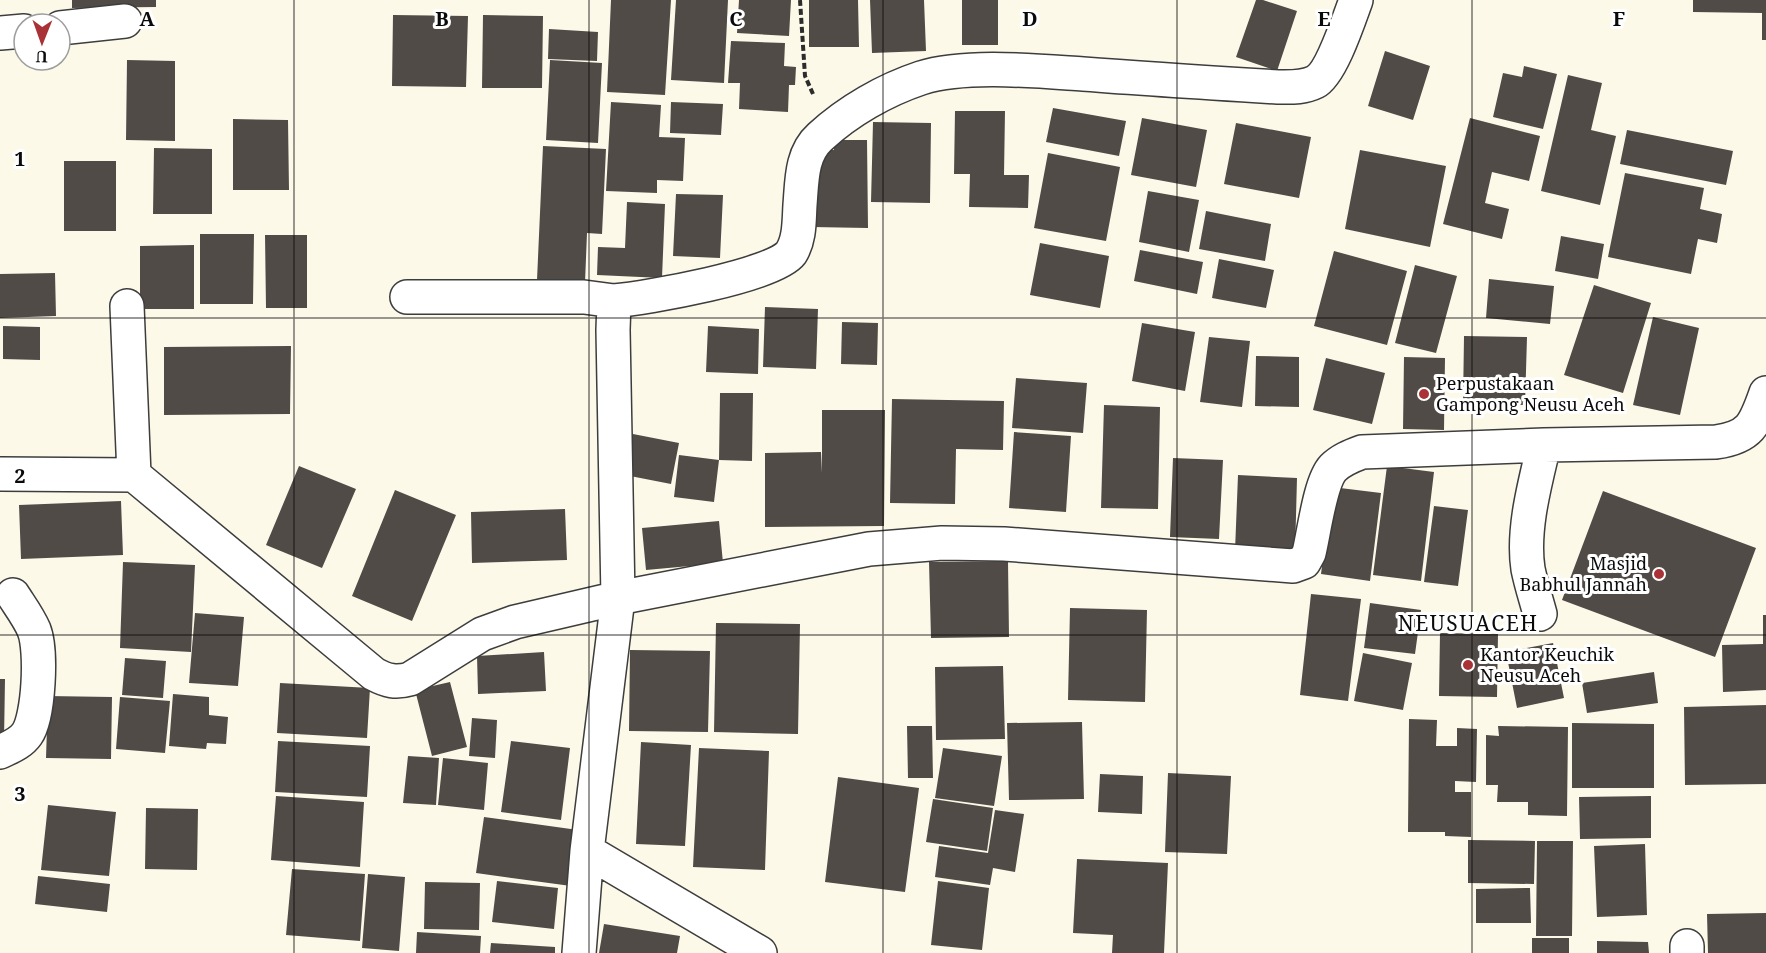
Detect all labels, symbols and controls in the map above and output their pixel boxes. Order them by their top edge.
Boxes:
text: A [139,5,155,32]
text: B [435,5,449,32]
text: C [729,5,743,32]
text: D [1022,5,1038,32]
text: E [1317,5,1331,32]
text: F [1613,5,1625,32]
north arrow [12,12,72,72]
text: U [36,46,48,68]
text: 1 [14,145,26,172]
place label: Perpustakaan Gampong Neusu Aceh [1436,371,1625,416]
marker: Perpustakaan Gampong Neusu Aceh [1417,387,1431,401]
text: 2 [14,462,26,489]
place label: Masjid Babhul Jannah [1520,551,1647,596]
marker: Masjid Babhul Jannah [1652,567,1666,581]
district label: NEUSUACEH [1398,609,1538,637]
place label: Kantor Keuchik Neusu Aceh [1480,642,1615,687]
marker: Kantor Keuchik Neusu Aceh [1461,658,1475,672]
text: 3 [14,780,26,807]

